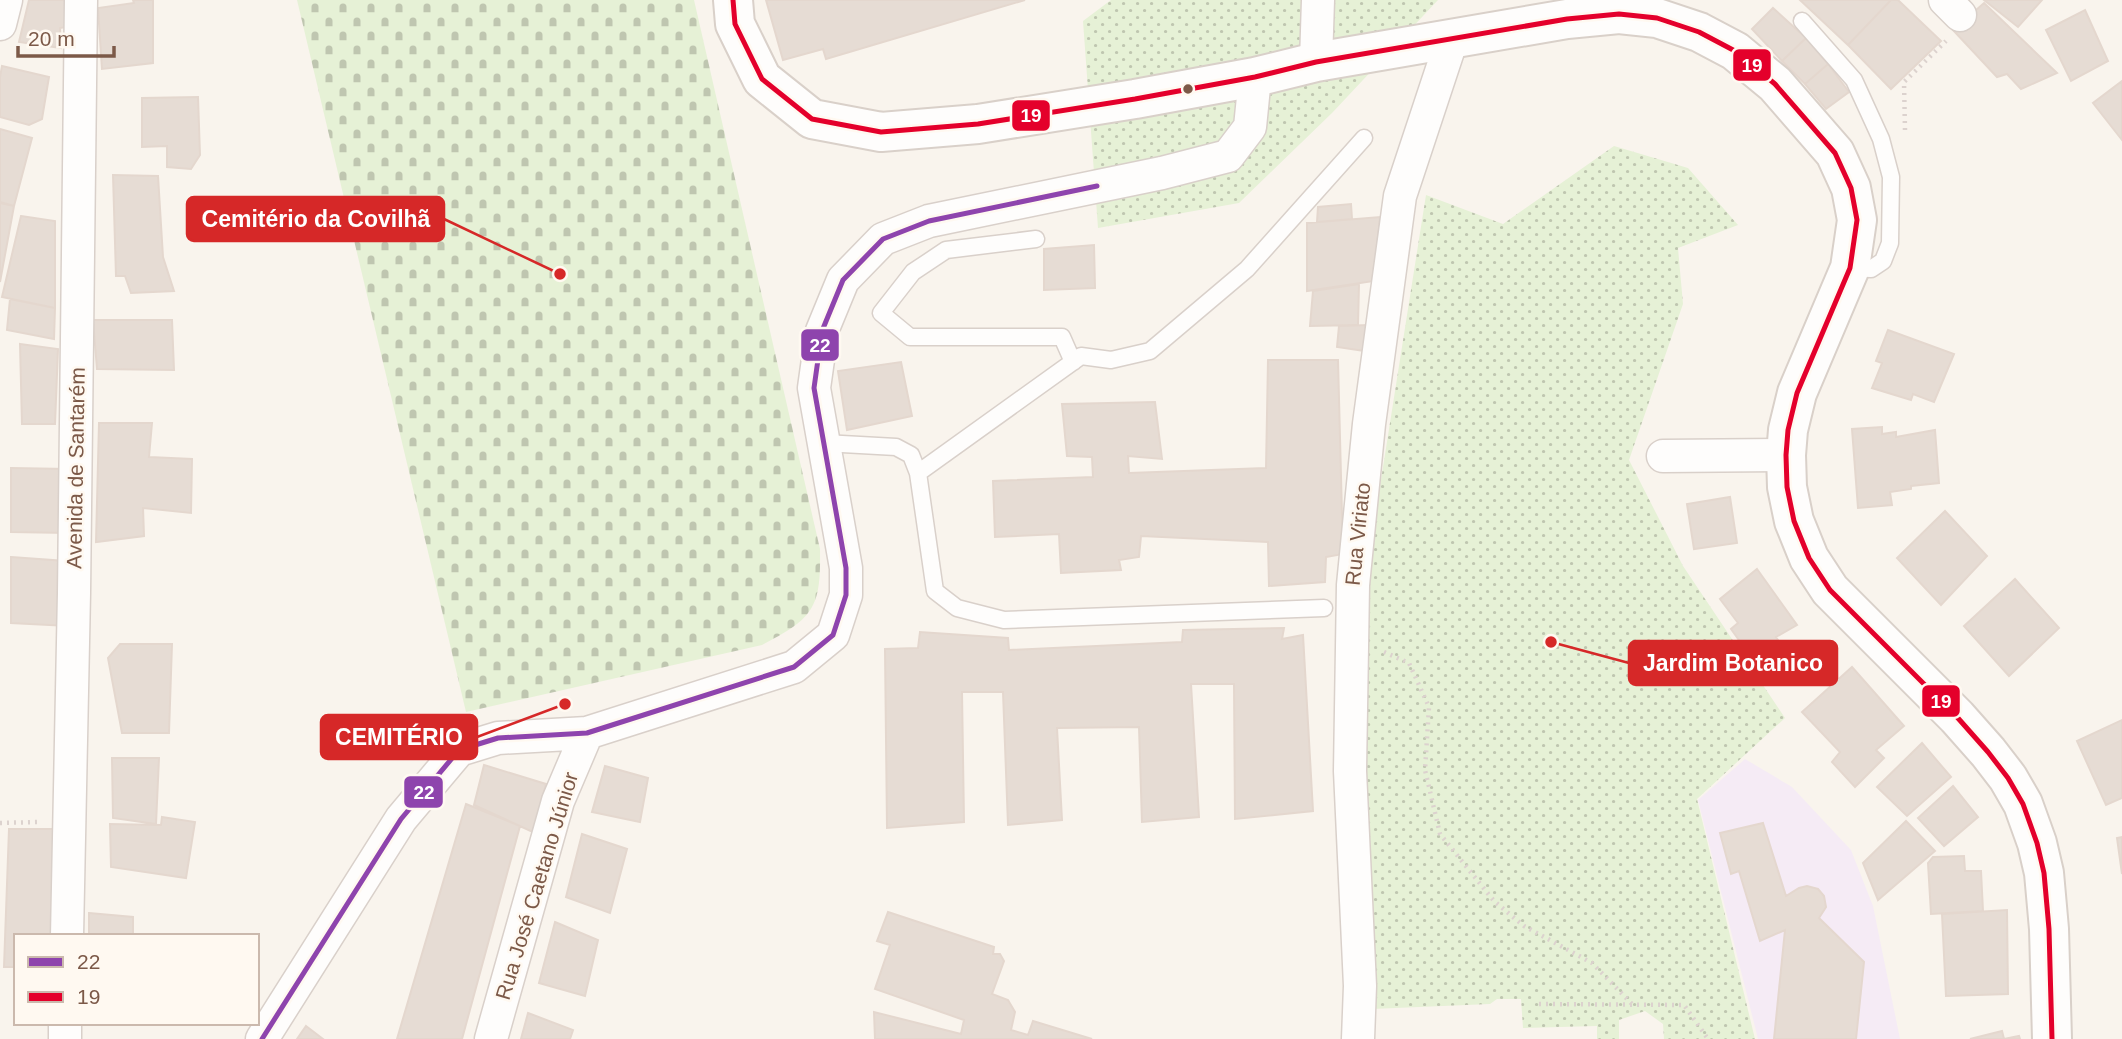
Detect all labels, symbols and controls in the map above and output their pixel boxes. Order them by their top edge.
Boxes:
scale bar [18,14,114,58]
text: 20 m [28,27,75,50]
line badge: 19 [1732,48,1772,82]
text: 19 [1741,55,1763,76]
unlabelled marker [1181,82,1195,96]
line badge: 19 [1011,99,1051,132]
text: 19 [1020,105,1042,126]
callout: Cemitério da Covilhã [187,197,444,241]
text: Cemitério da Covilhã [202,206,431,232]
line badge: 22 [800,328,840,362]
text: 22 [809,335,831,356]
street label: Avenida de Santarém [62,367,89,569]
street label: Rua Viriato [1341,481,1374,587]
callout: Jardim Botanico [1629,641,1837,685]
text: Jardim Botanico [1643,650,1823,676]
line badge: 19 [1921,684,1961,718]
text: 19 [1930,691,1952,712]
callout: CEMITÉRIO [321,715,477,759]
text: CEMITÉRIO [335,723,463,750]
street label: Rua José Caetano Júnior [491,769,582,1003]
line badge: 22 [403,775,444,809]
text: 22 [413,782,435,803]
legend [14,934,259,1025]
text: 22 [77,950,100,973]
text: 19 [77,985,100,1008]

